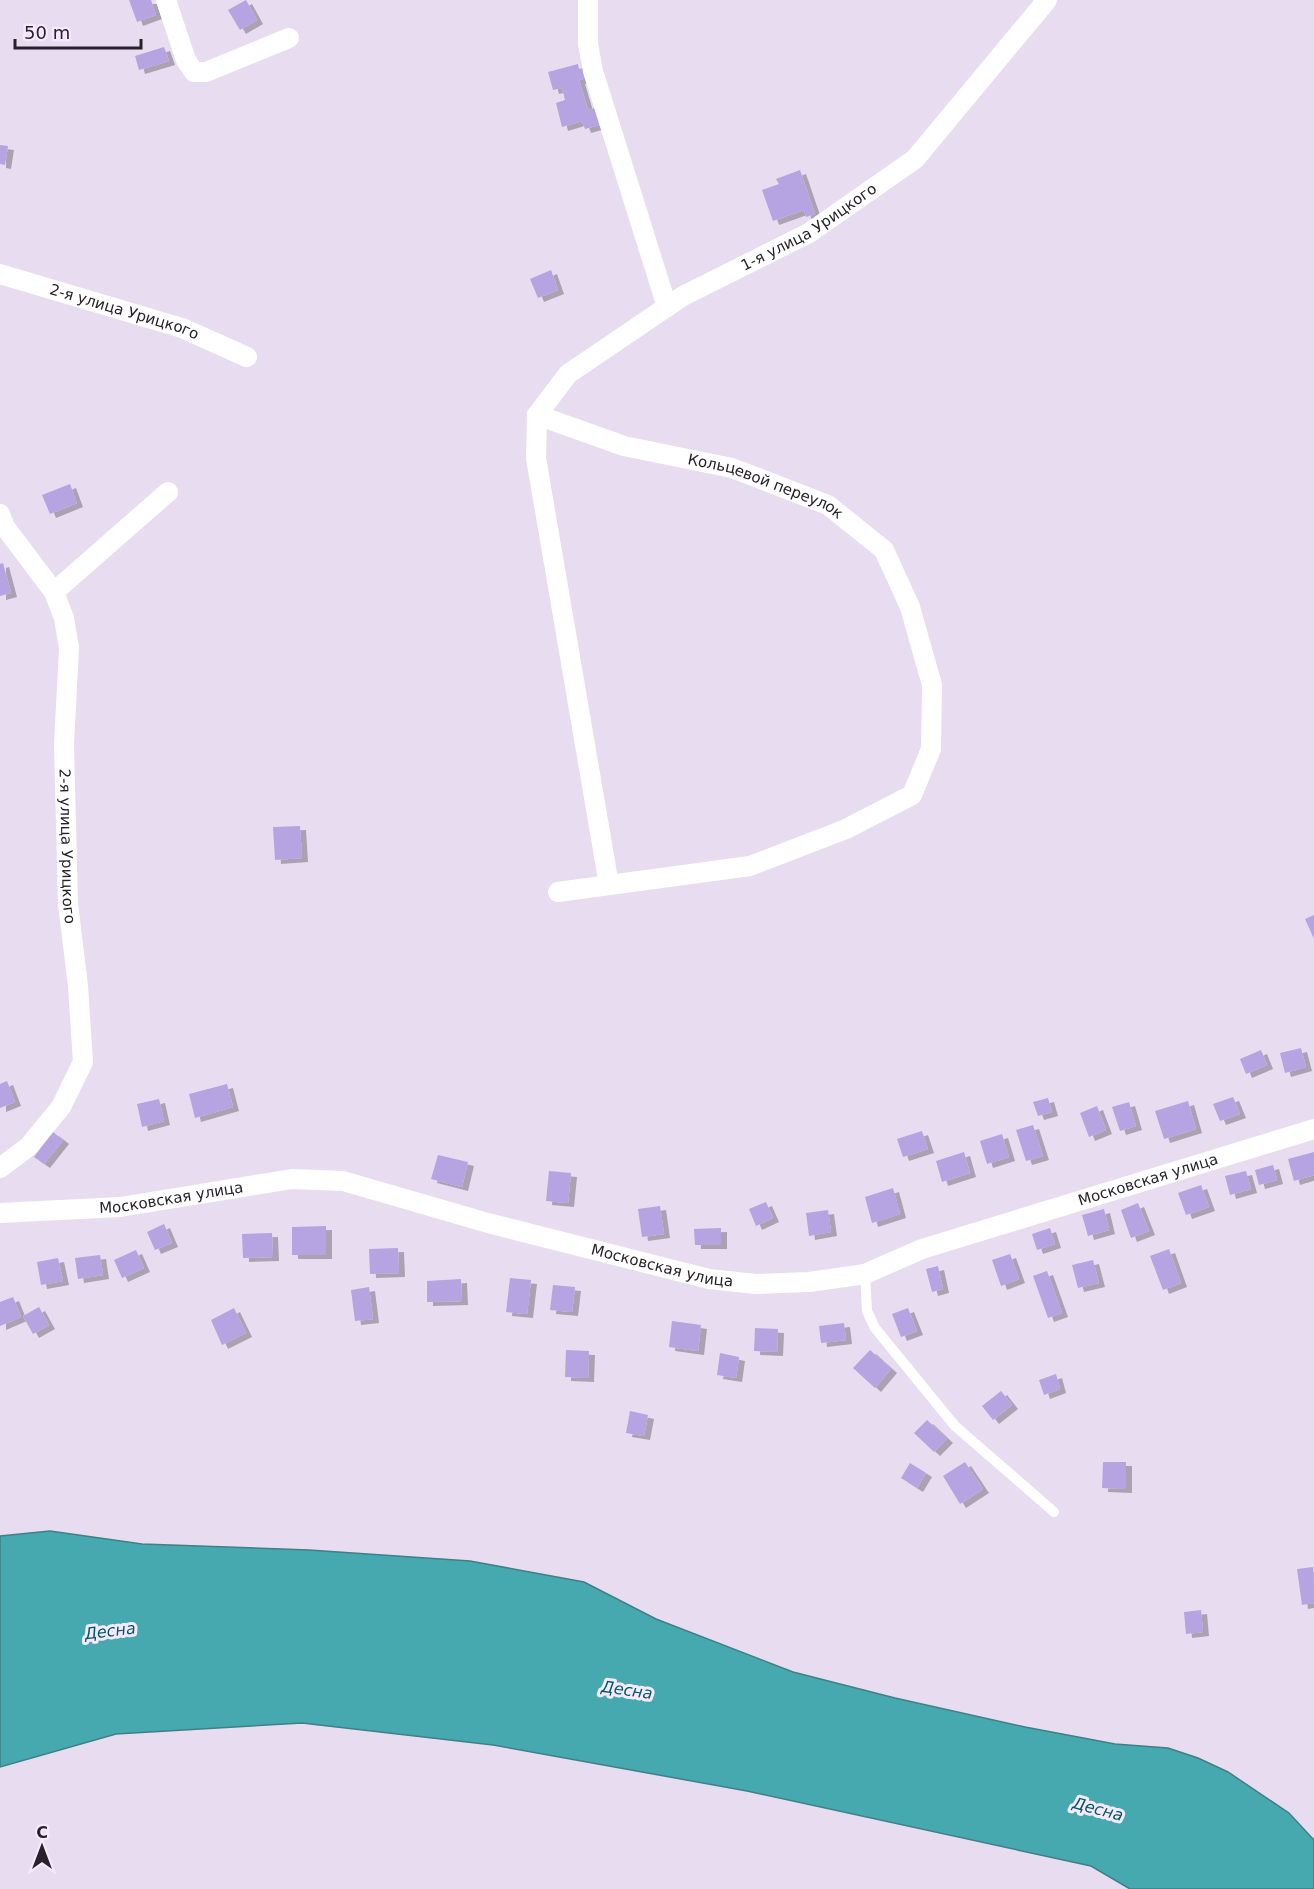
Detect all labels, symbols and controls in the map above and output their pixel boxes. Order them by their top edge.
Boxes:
scale bar [15,12,141,50]
text: 50 m [24,22,70,43]
street label: 1-я улица Урицкого [738,180,880,275]
street label: 2-я улица Урицкого [48,280,202,343]
street label: Кольцевой переулок [686,450,847,523]
street label: 2-я улица Урицкого [56,768,79,925]
street label: Московская улица [1076,1150,1220,1210]
street label: Московская улица [99,1178,244,1217]
street label: Московская улица [589,1241,734,1291]
water label: Десна [82,1618,137,1644]
water label: Десна [599,1677,654,1703]
water label: Десна [1070,1793,1125,1825]
north arrow [12,1817,72,1877]
text: С [36,1823,48,1842]

